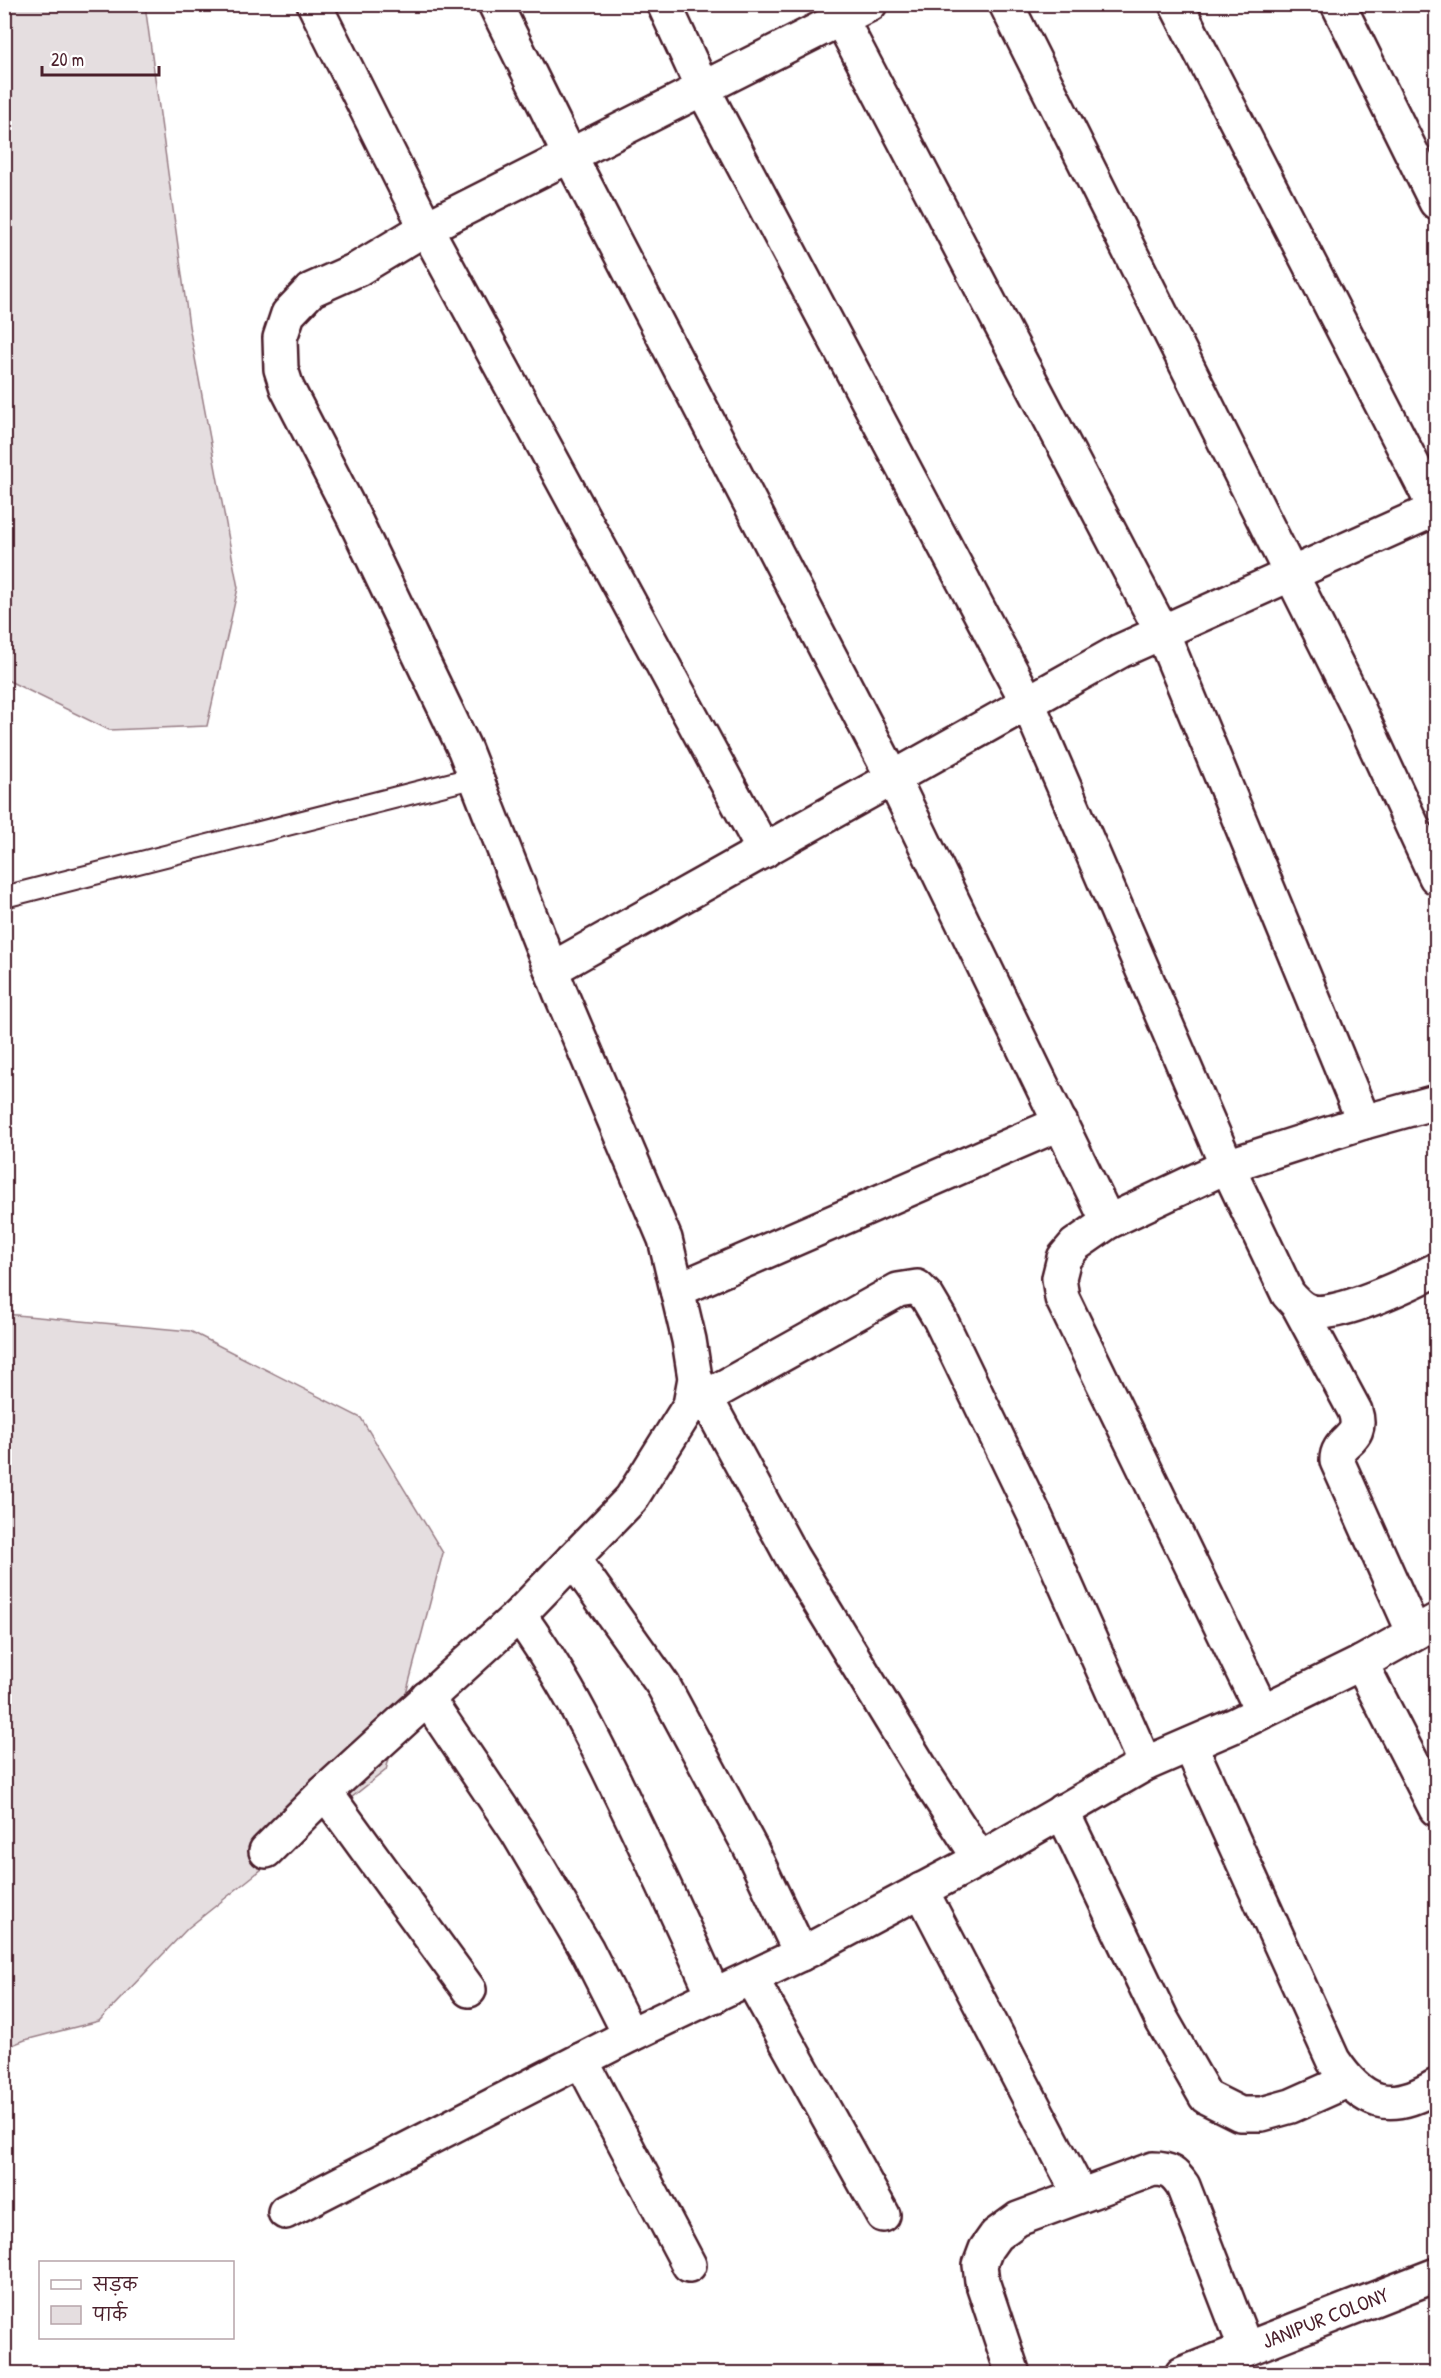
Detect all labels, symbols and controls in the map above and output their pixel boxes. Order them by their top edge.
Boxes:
scale bar [42,39,159,77]
text: 20 m [51,47,84,72]
legend [39,2261,234,2339]
text: सड़क [92,2272,138,2297]
street label: JANIPUR COLONY [1258,2280,1393,2355]
text: पार्क [92,2301,128,2327]

